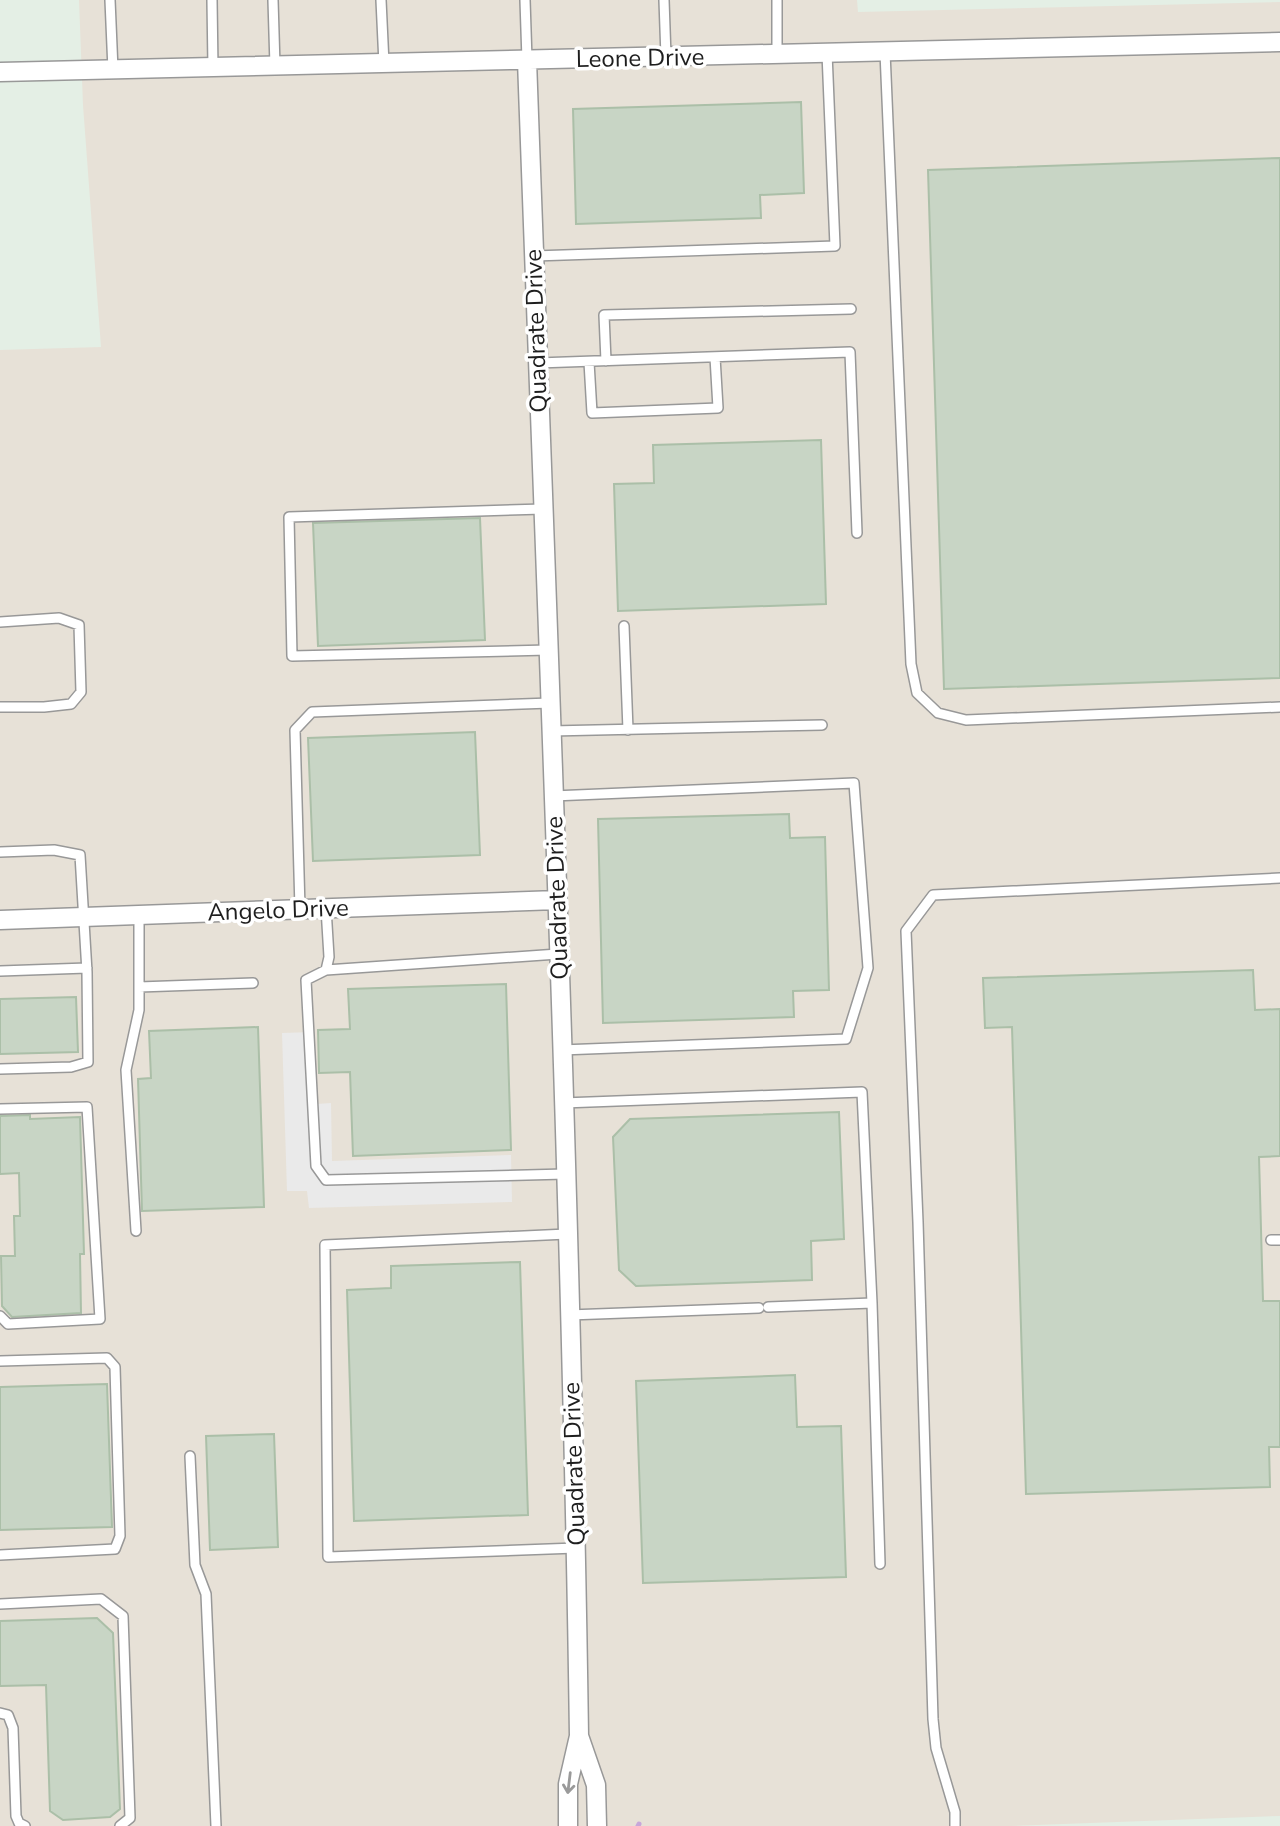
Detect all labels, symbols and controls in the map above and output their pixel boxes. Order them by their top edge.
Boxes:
street label: Leone Drive [575,41,705,75]
street label: Quadrate Drive [517,249,555,413]
street label: Quadrate Drive [538,816,576,980]
street label: Angelo Drive [207,892,349,928]
street label: Quadrate Drive [555,1382,593,1546]
one-way arrow [563,1771,576,1794]

